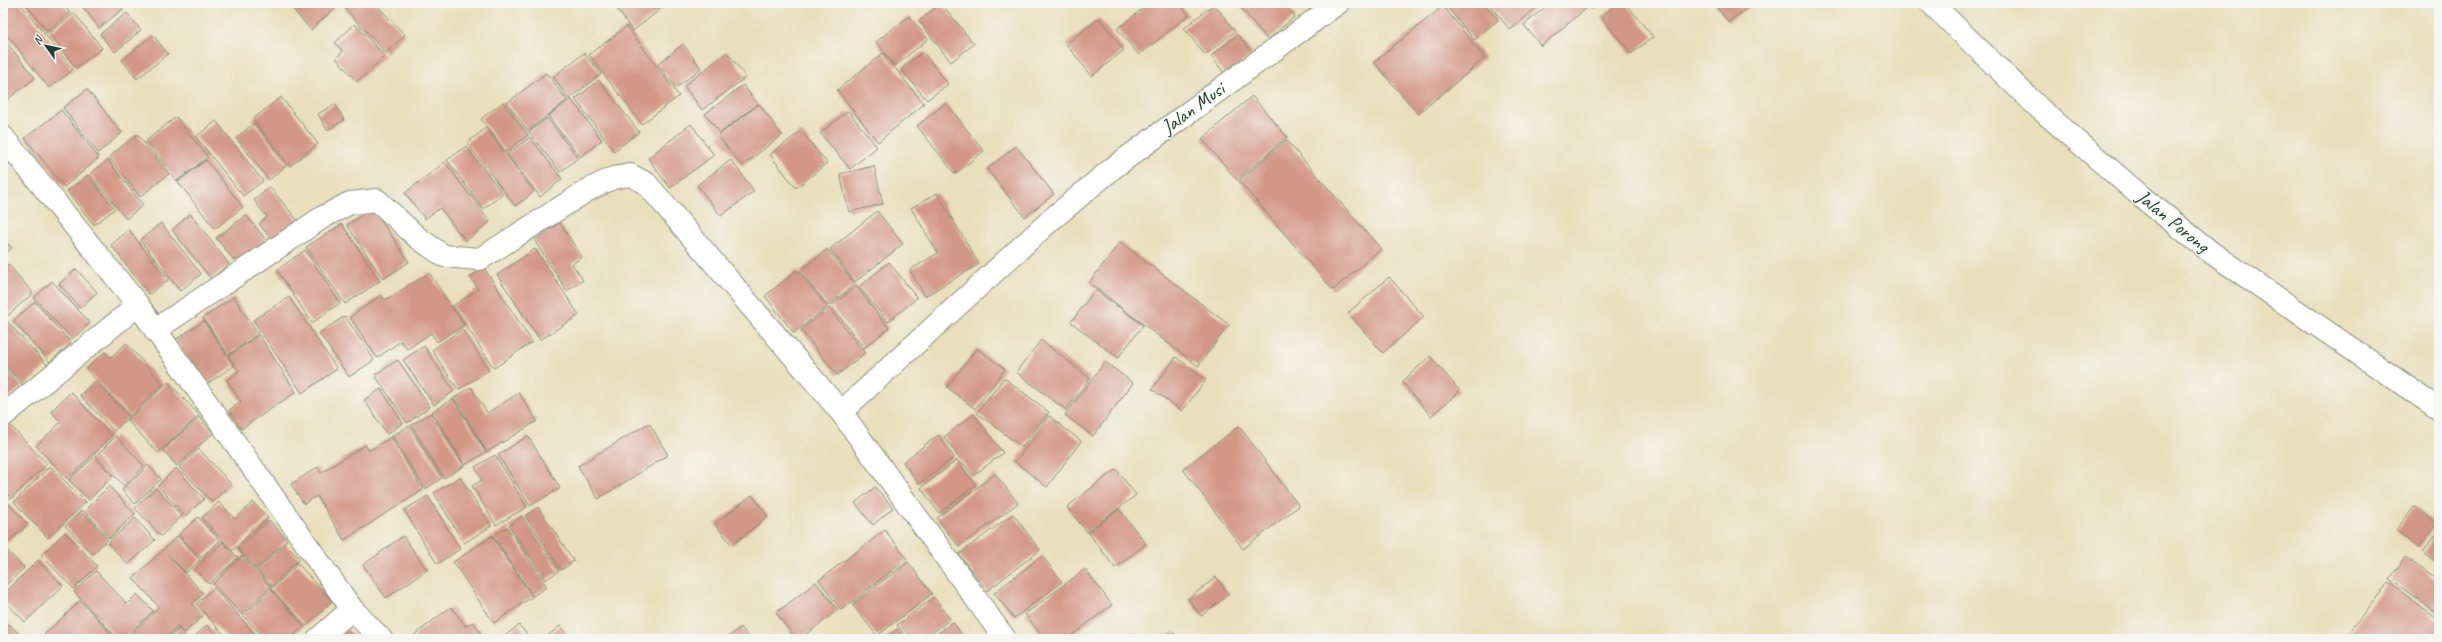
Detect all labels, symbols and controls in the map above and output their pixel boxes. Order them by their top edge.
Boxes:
north arrow [26,26,66,66]
text: N [30,32,47,47]
street label: Jalan Musi [1156,75,1231,140]
street label: Jalan Porong [2131,183,2216,259]

